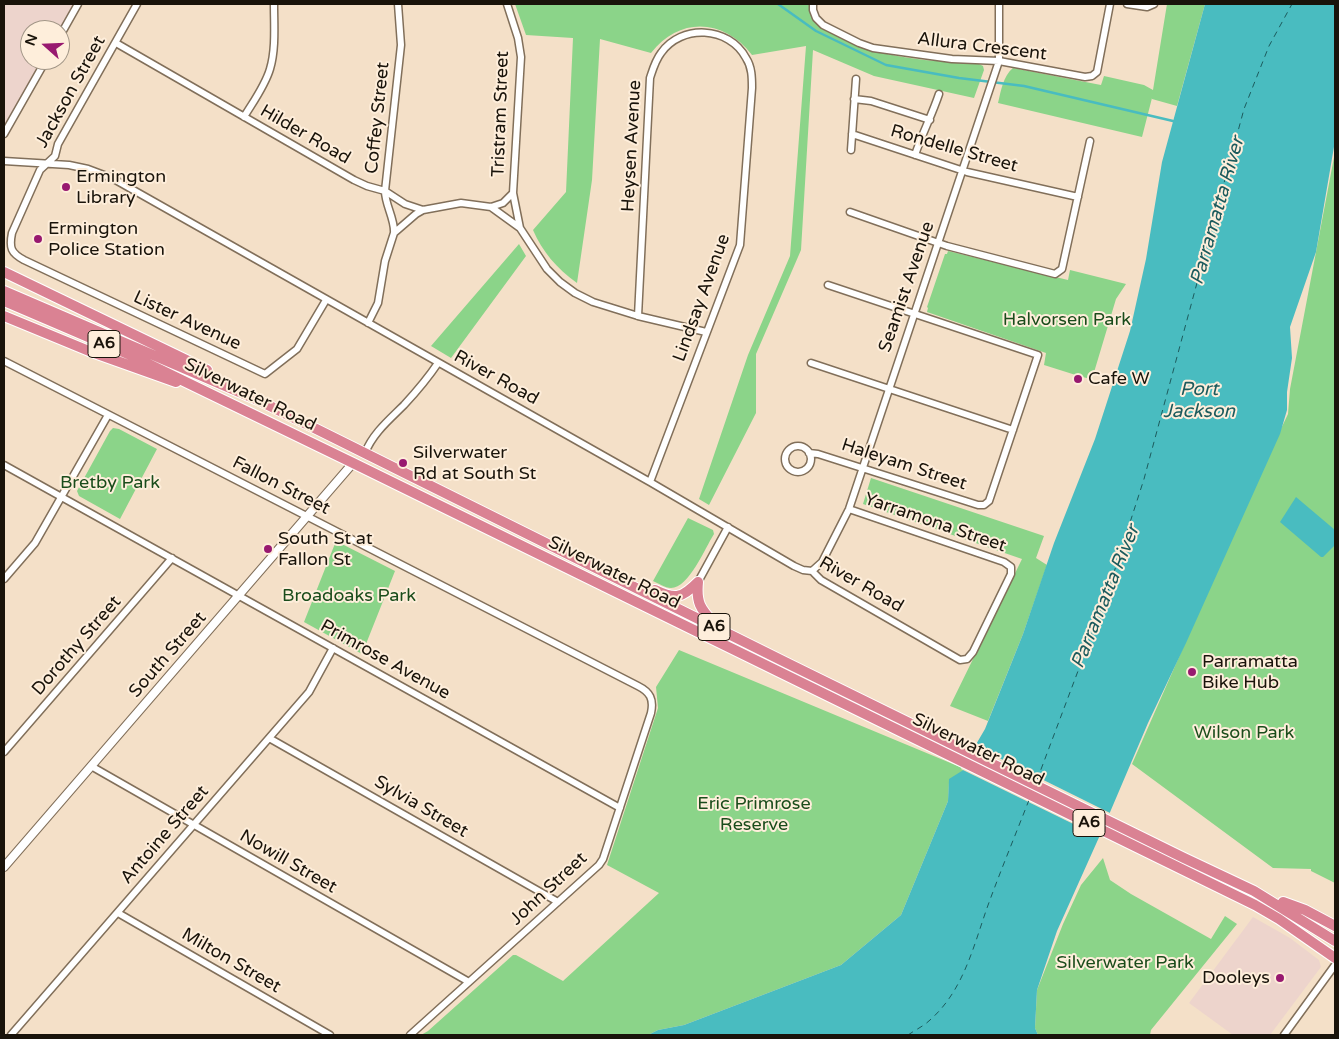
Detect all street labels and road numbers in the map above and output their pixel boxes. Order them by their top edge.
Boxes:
street label: Allura Crescent [916,28,1048,66]
street label: Jackson Street [31,32,111,152]
street label: Tristram Street [488,50,514,178]
street label: Coffey Street [361,61,395,175]
street label: Heysen Avenue [618,80,646,212]
street label: Hilder Road [256,100,354,170]
street label: Rondelle Street [888,120,1020,178]
street label: Seamist Avenue [874,219,940,355]
street label: Lindsay Avenue [669,231,735,365]
street label: Lister Avenue [130,287,244,355]
road number: A6 [88,330,120,358]
street label: River Road [450,346,542,410]
street label: Silverwater Road [180,354,320,436]
street label: Haleyam Street [839,435,969,495]
street label: Fallon Street [229,452,333,520]
street label: Yarramona Street [861,489,1009,557]
street label: Silverwater Road [544,532,684,614]
street label: River Road [815,552,907,618]
street label: Dorothy Street [28,592,126,700]
street label: South Street [125,608,211,702]
road number: A6 [698,614,730,640]
street label: Primrose Avenue [316,615,454,705]
street label: Silverwater Road [908,709,1048,791]
street label: Sylvia Street [370,771,472,843]
street label: Antoine Street [116,781,214,889]
road number: A6 [1073,810,1105,836]
street label: Nowill Street [235,825,341,899]
street label: John Street [506,848,592,930]
street label: Milton Street [178,924,284,998]

